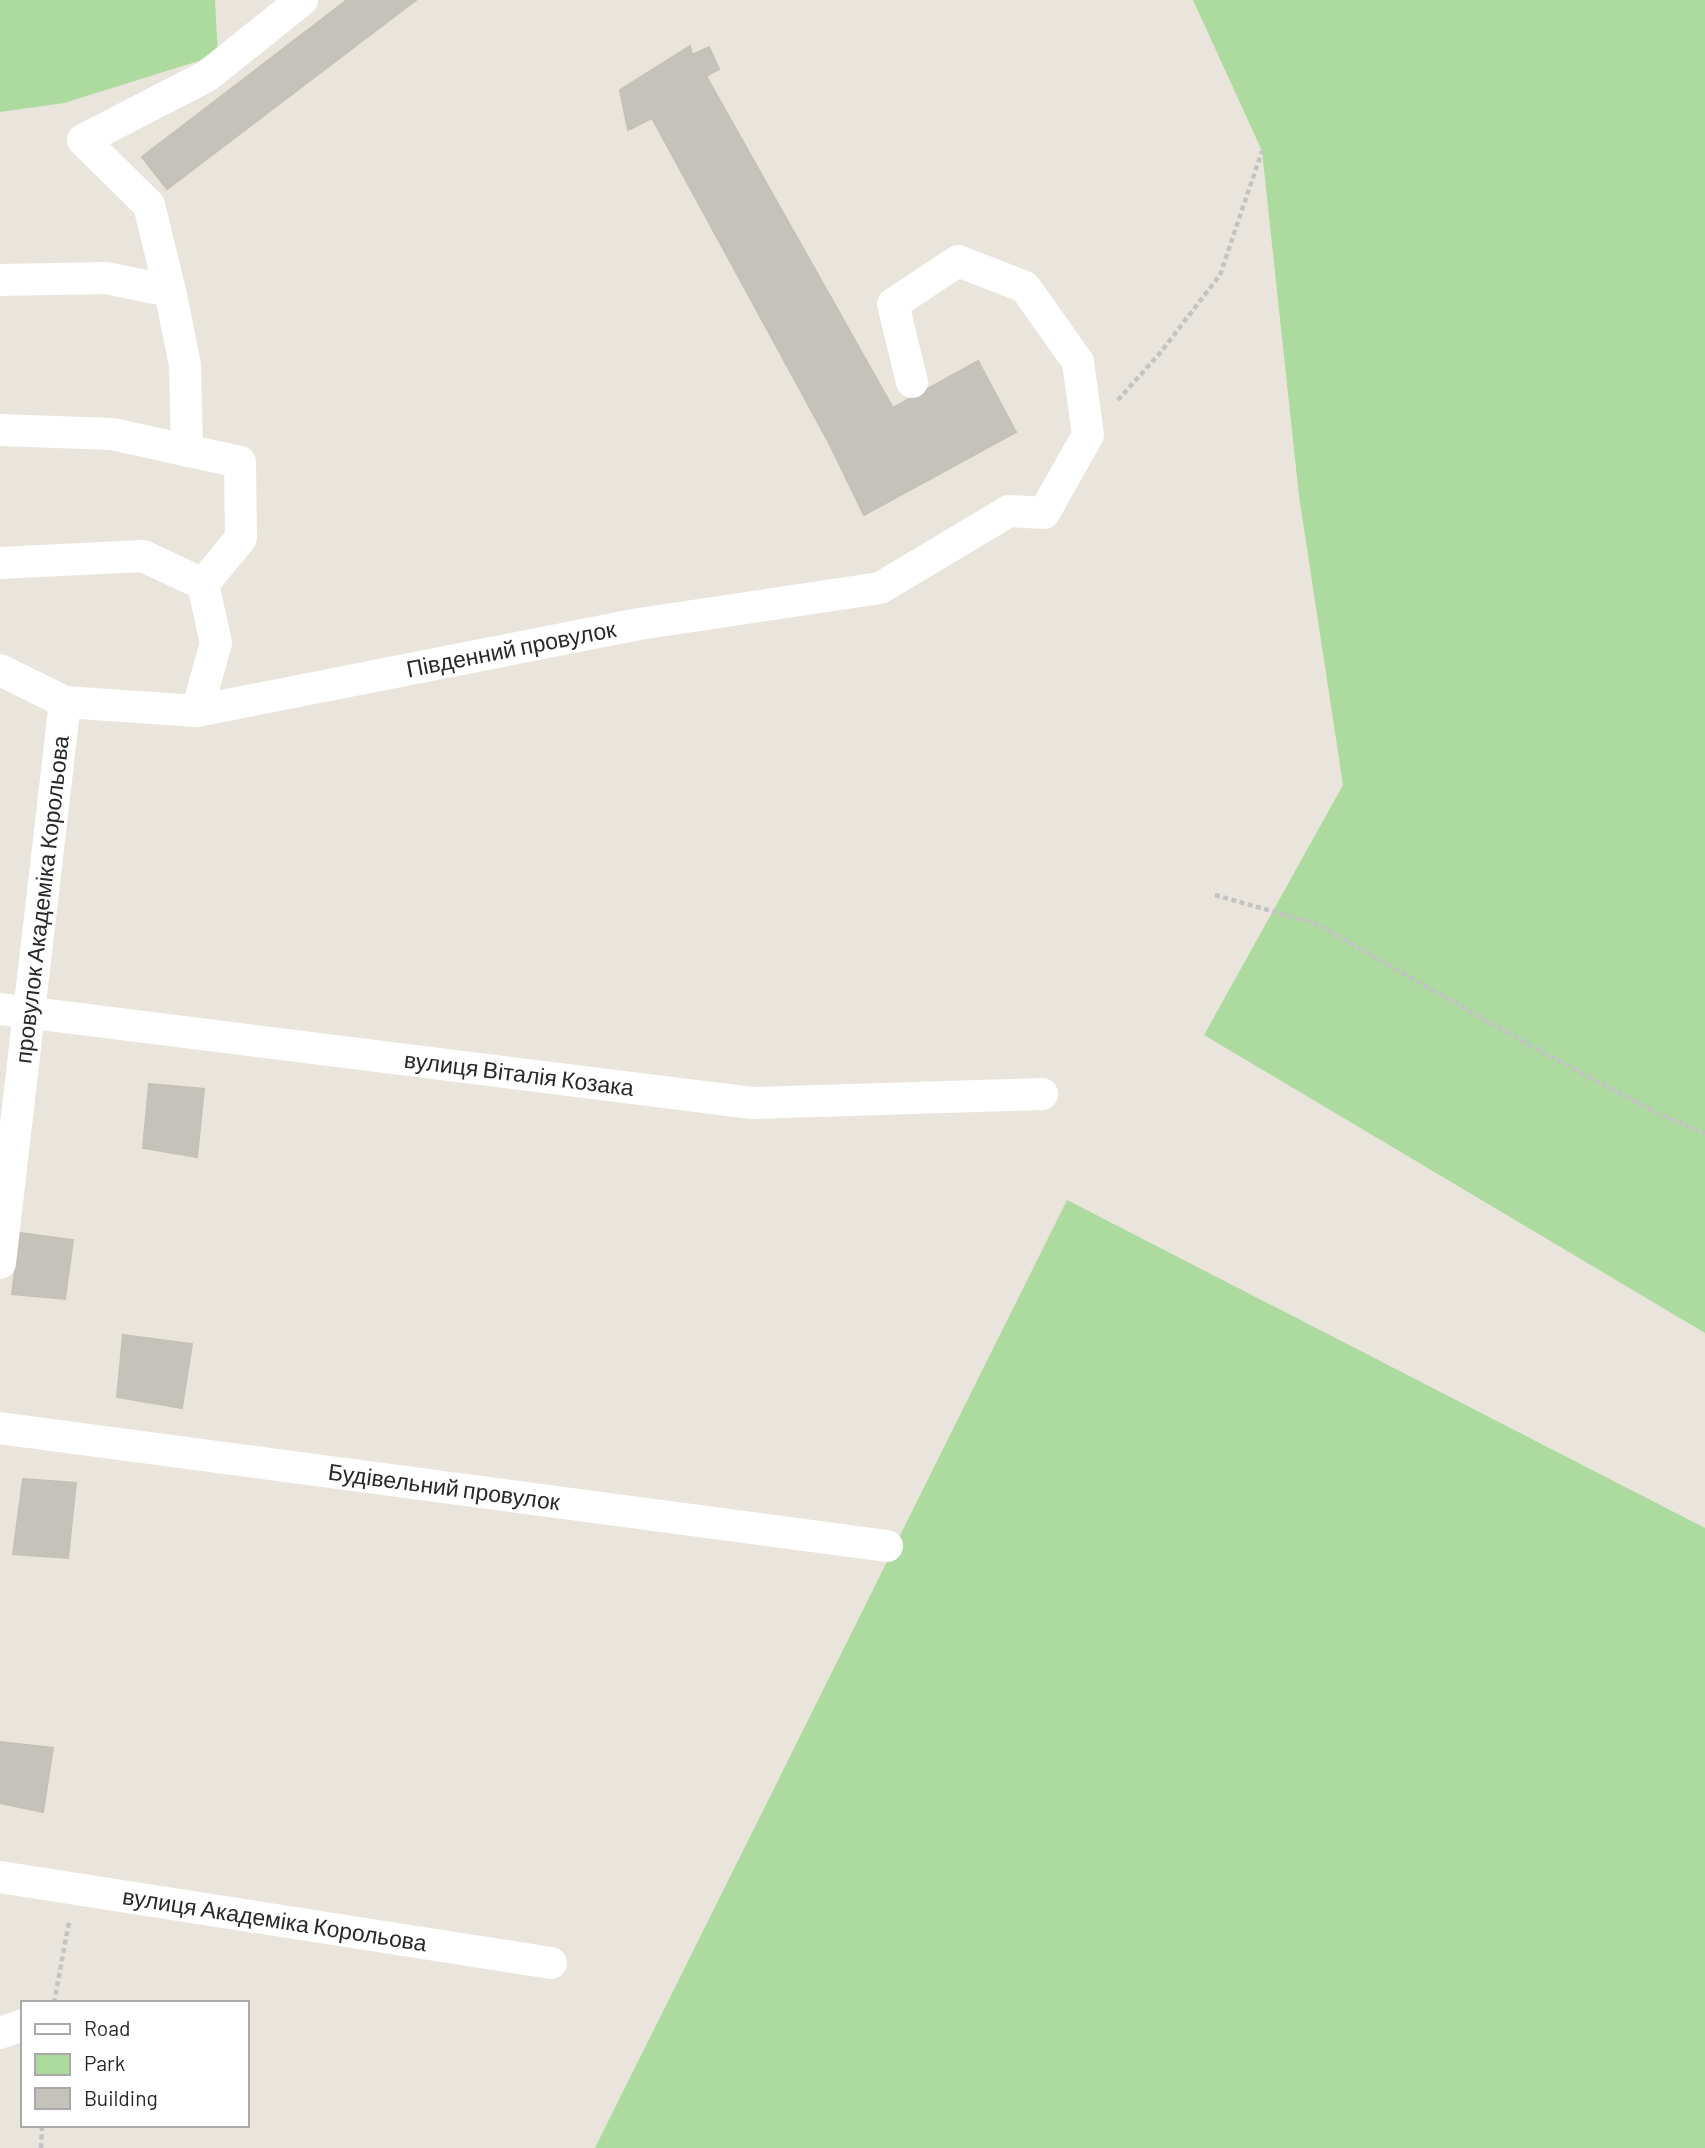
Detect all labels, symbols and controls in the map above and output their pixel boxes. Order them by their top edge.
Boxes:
street label: Південний провулок [404,614,619,682]
street label: провулок Академіка Корольова [8,734,74,1065]
street label: вулиця Віталія Козака [403,1045,636,1101]
street label: Будівельний провулок [327,1457,563,1515]
street label: вулиця Академіка Корольова [121,1881,429,1956]
legend [21,2001,248,2127]
text: Road [84,2015,130,2040]
text: Park [84,2050,125,2075]
text: Building [84,2085,158,2110]

